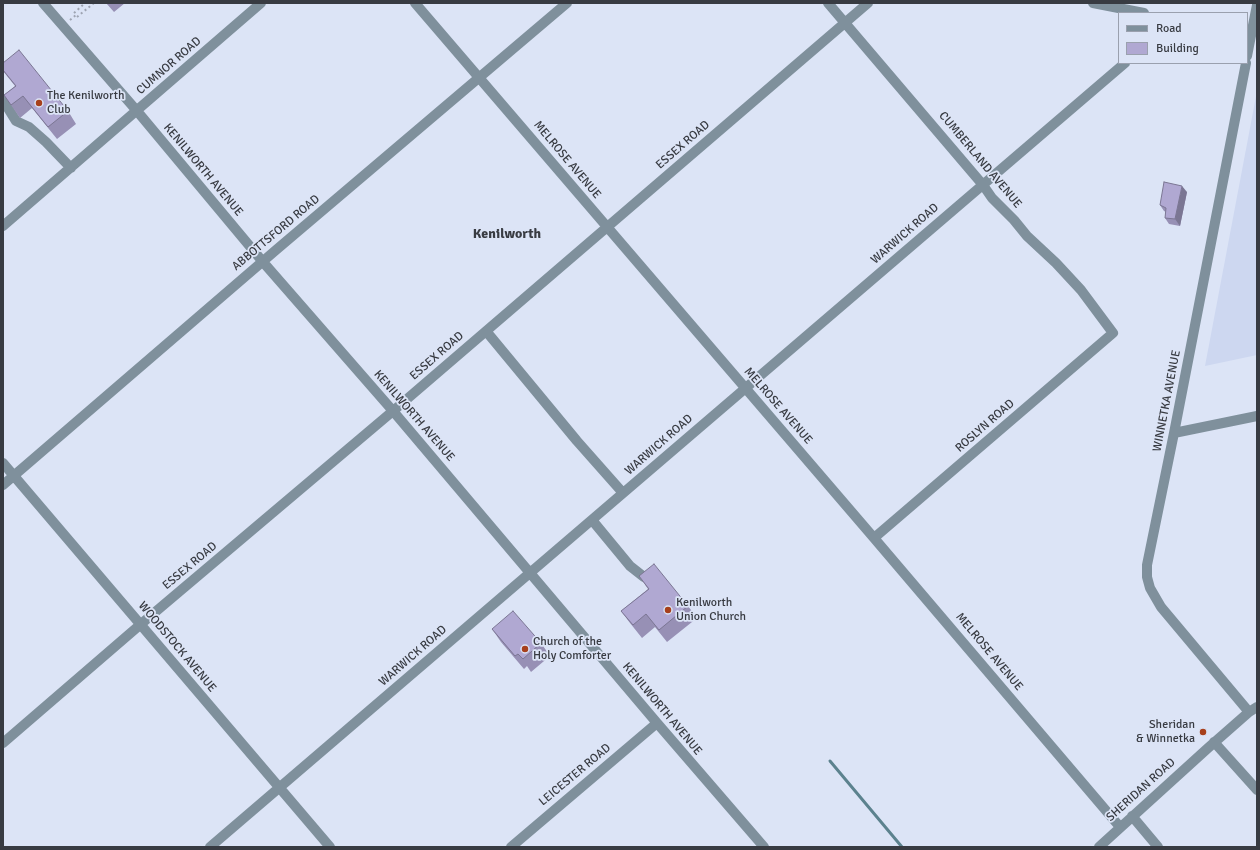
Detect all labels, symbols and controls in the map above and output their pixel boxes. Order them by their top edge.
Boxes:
legend [1118,12,1248,64]
text: Road [1156,21,1182,36]
street label: CUMNOR ROAD [134,34,204,98]
text: Building [1156,41,1199,56]
place label: The Kenilworth Club [47,89,124,117]
marker: The Kenilworth Club [34,98,44,108]
street label: CUMBERLAND AVENUE [935,109,1025,211]
street label: MELROSE AVENUE [530,118,604,202]
street label: ESSEX ROAD [653,118,713,172]
street label: KENILWORTH AVENUE [160,121,246,219]
street label: ABBOTTSFORD ROAD [229,192,323,274]
street label: WARWICK ROAD [868,201,942,267]
district label: Kenilworth [473,226,541,242]
street label: ESSEX ROAD [407,329,467,383]
street label: WINNETKA AVENUE [1150,349,1184,453]
street label: MELROSE AVENUE [741,365,815,447]
street label: KENILWORTH AVENUE [370,367,458,465]
street label: ROSLYN ROAD [953,397,1017,455]
street label: WARWICK ROAD [622,412,696,478]
street label: ESSEX ROAD [160,539,220,593]
place label: Kenilworth Union Church [676,596,746,624]
street label: WOODSTOCK AVENUE [135,599,219,695]
marker: Kenilworth Union Church [663,605,673,615]
street label: MELROSE AVENUE [952,610,1026,694]
street label: WARWICK ROAD [376,623,450,689]
place label: Church of the Holy Comforter [533,635,611,663]
marker: Church of the Holy Comforter [520,644,530,654]
street label: KENILWORTH AVENUE [619,660,705,758]
place label: Sheridan & Winnetka [1136,718,1195,746]
marker: Sheridan & Winnetka [1198,727,1208,737]
street label: LEICESTER ROAD [536,741,614,809]
street label: SHERIDAN ROAD [1104,755,1178,825]

